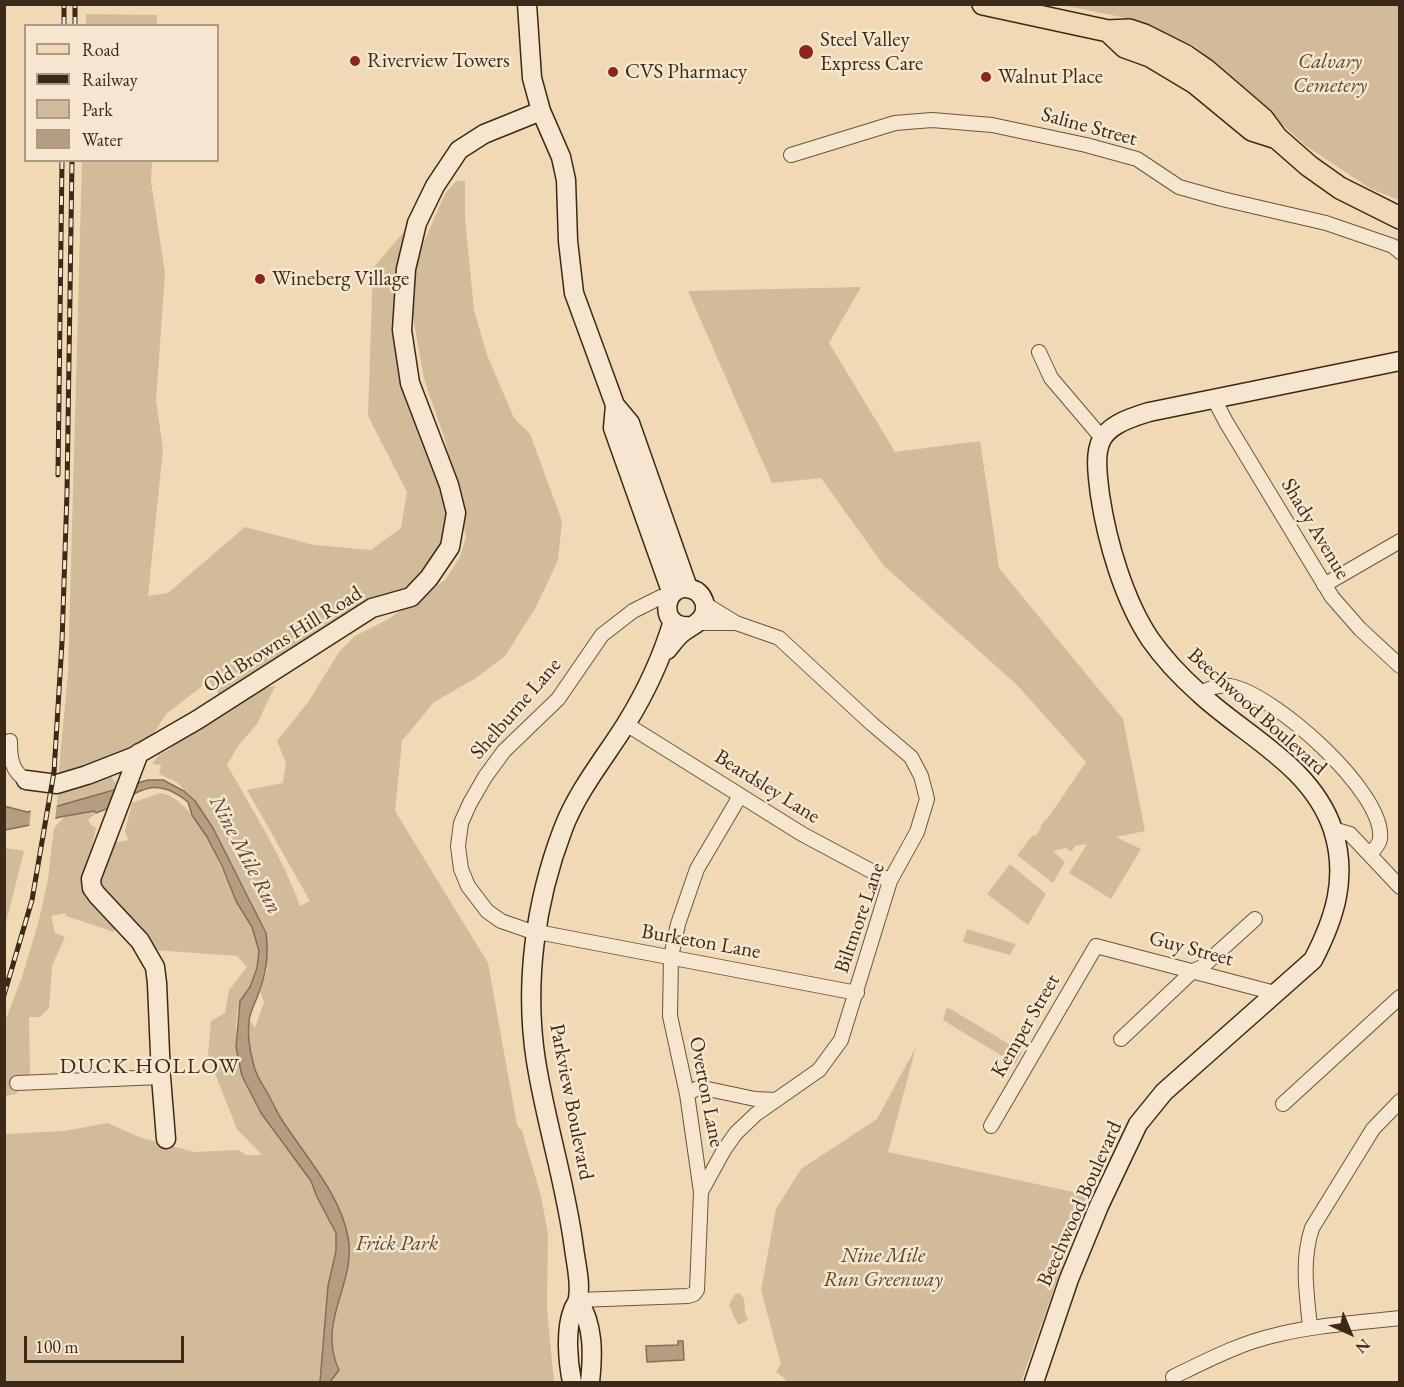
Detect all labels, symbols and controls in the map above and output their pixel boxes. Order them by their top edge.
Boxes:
legend [24,24,219,162]
place label: Steel Valley Express Care [820,27,923,77]
text: Road [82,38,120,61]
marker: Steel Valley Express Care [797,43,815,61]
place label: Riverview Towers [367,48,510,74]
park label: Calvary Cemetery [1293,49,1367,99]
marker: Riverview Towers [348,54,362,68]
place label: CVS Pharmacy [625,59,747,85]
place label: Walnut Place [998,64,1103,90]
marker: CVS Pharmacy [606,65,620,79]
text: Railway [82,68,138,91]
marker: Walnut Place [979,70,993,84]
text: Park [82,98,113,121]
street label: Saline Street [1038,102,1140,152]
text: Water [82,128,123,151]
place label: Wineberg Village [272,266,409,292]
marker: Wineberg Village [253,272,267,286]
street label: Shady Avenue [1275,474,1355,584]
street label: Old Browns Hill Road [199,581,367,699]
street label: Beechwood Boulevard [1182,643,1332,781]
street label: Shelburne Lane [465,653,567,765]
street label: Beardsley Lane [709,745,825,829]
water label: Nine Mile Run [203,791,287,919]
street label: Biltmore Lane [829,859,891,977]
street label: Burketon Lane [639,919,763,965]
street label: Guy Street [1146,926,1236,972]
street label: Kemper Street [986,970,1066,1082]
street label: Parkview Boulevard [543,1022,599,1182]
street label: Overton Lane [683,1035,729,1149]
district label: DUCK HOLLOW [60,1054,240,1080]
street label: Beechwood Boulevard [1032,1117,1128,1291]
park label: Frick Park [356,1231,438,1257]
park label: Nine Mile Run Greenway [823,1243,943,1293]
north arrow [1320,1303,1380,1363]
scale bar [27,1324,188,1362]
text: N [1351,1334,1375,1358]
text: 100 m [35,1335,79,1358]

